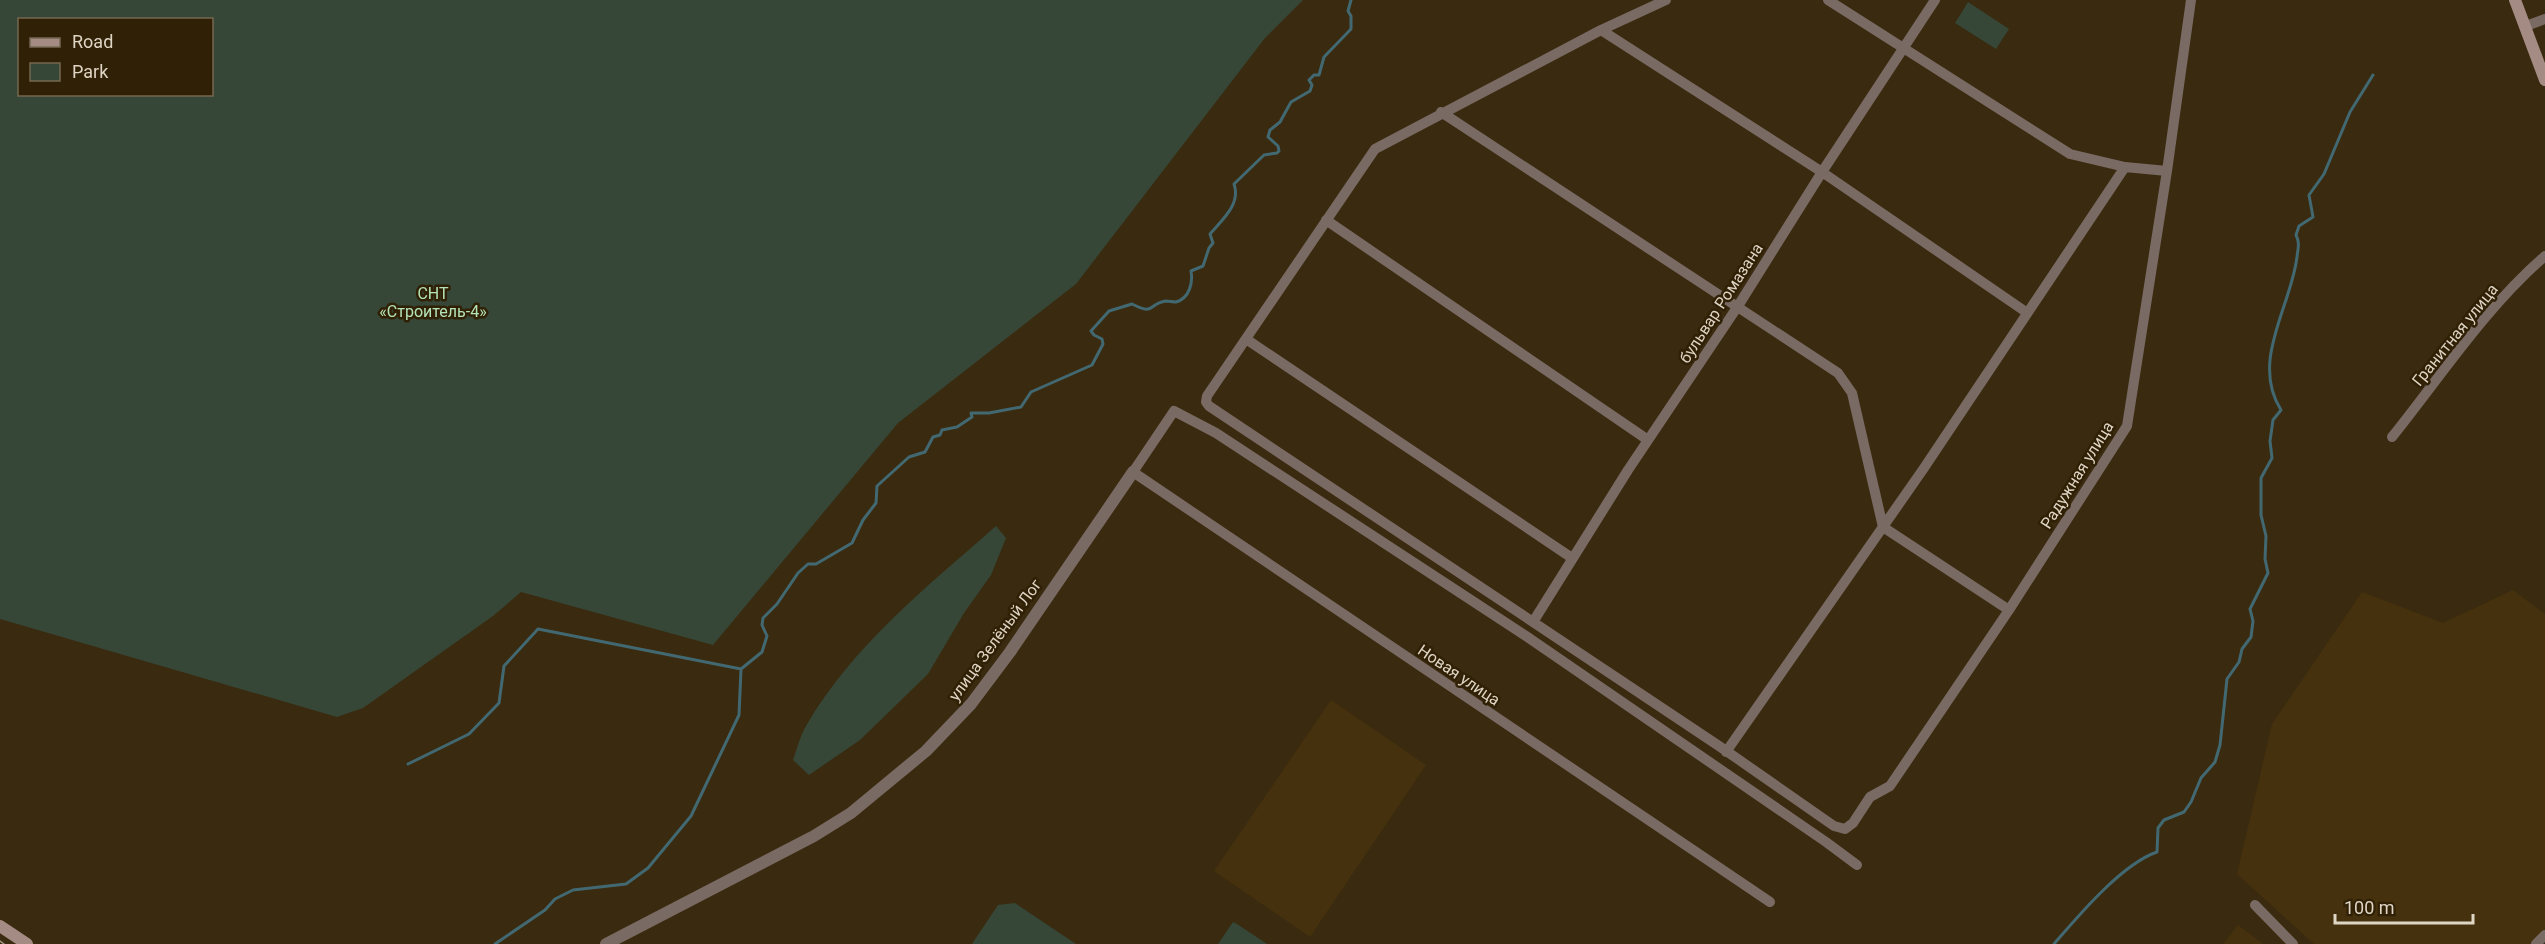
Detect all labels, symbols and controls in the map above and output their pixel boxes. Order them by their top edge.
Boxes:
legend [18,18,213,96]
text: Road [72,31,113,52]
text: Park [72,61,109,82]
street label: бульвар Ромазана [1675,239,1767,367]
street label: Гранитная улица [2408,280,2502,390]
park label: СНТ «Строитель-4» [379,284,487,321]
street label: Радужная улица [2036,418,2118,532]
street label: улица Зелёный Лог [945,575,1046,704]
street label: Новая улица [1414,641,1504,709]
scale bar [2335,887,2473,925]
text: 100 m [2344,897,2395,918]

